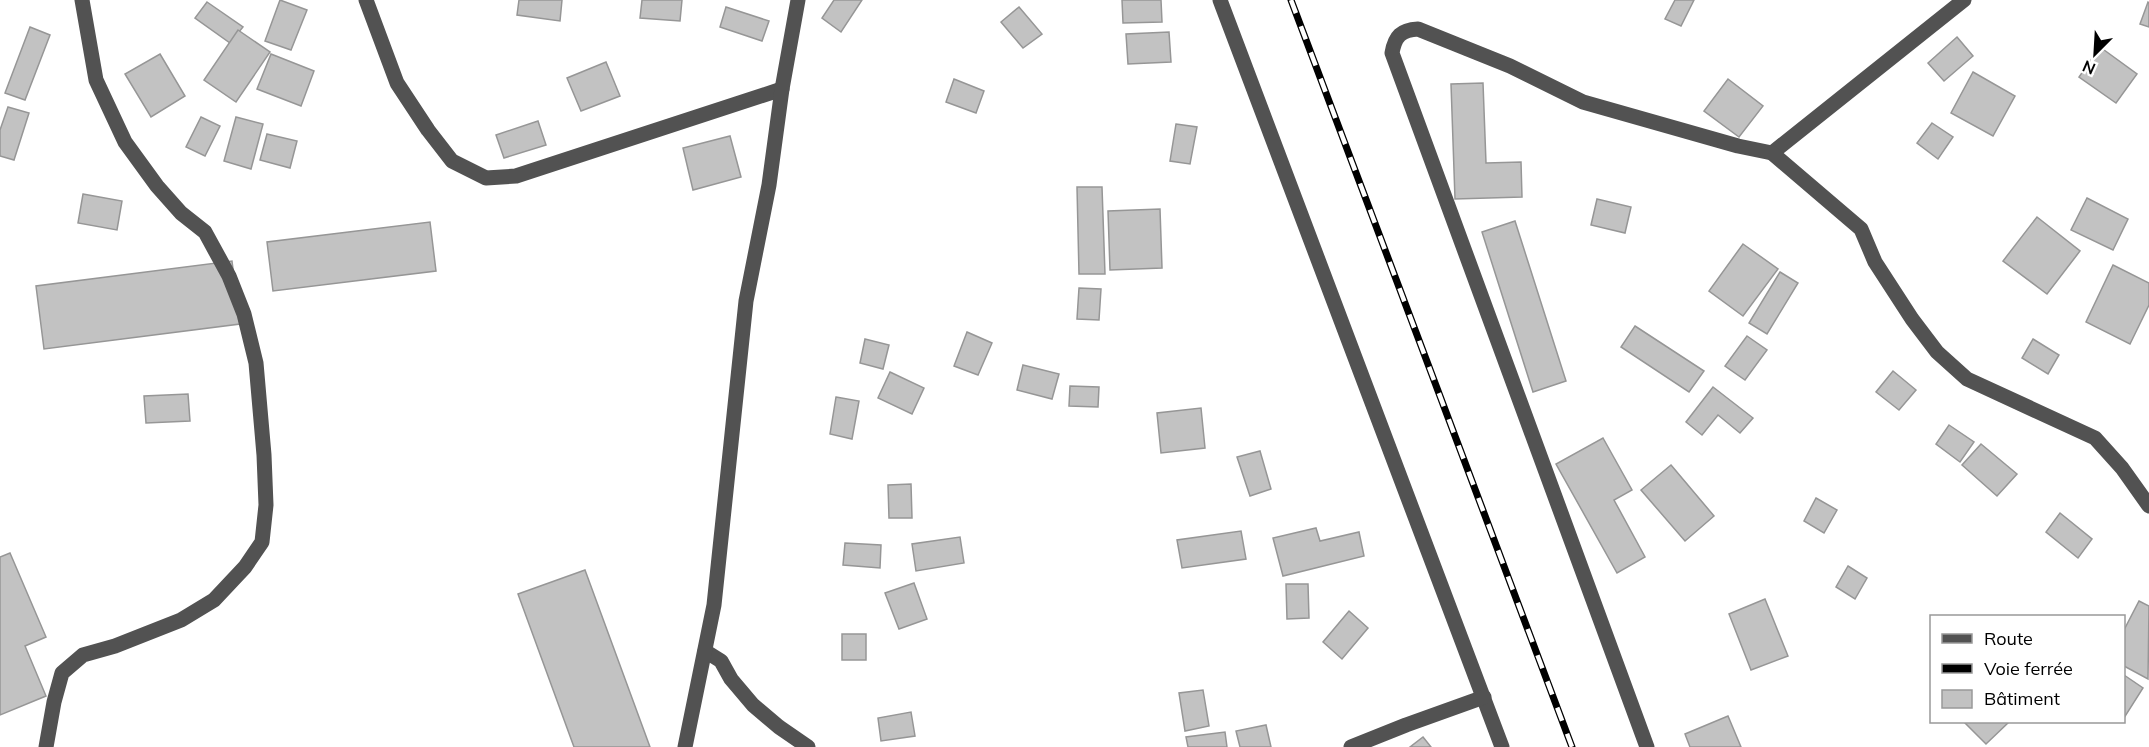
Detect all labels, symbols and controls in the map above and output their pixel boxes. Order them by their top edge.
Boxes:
north arrow [2065,24,2125,84]
text: N [2079,56,2098,79]
legend [1930,615,2125,723]
text: Route [1984,627,2033,650]
text: Voie ferrée [1984,657,2073,680]
text: Bâtiment [1984,687,2060,710]

